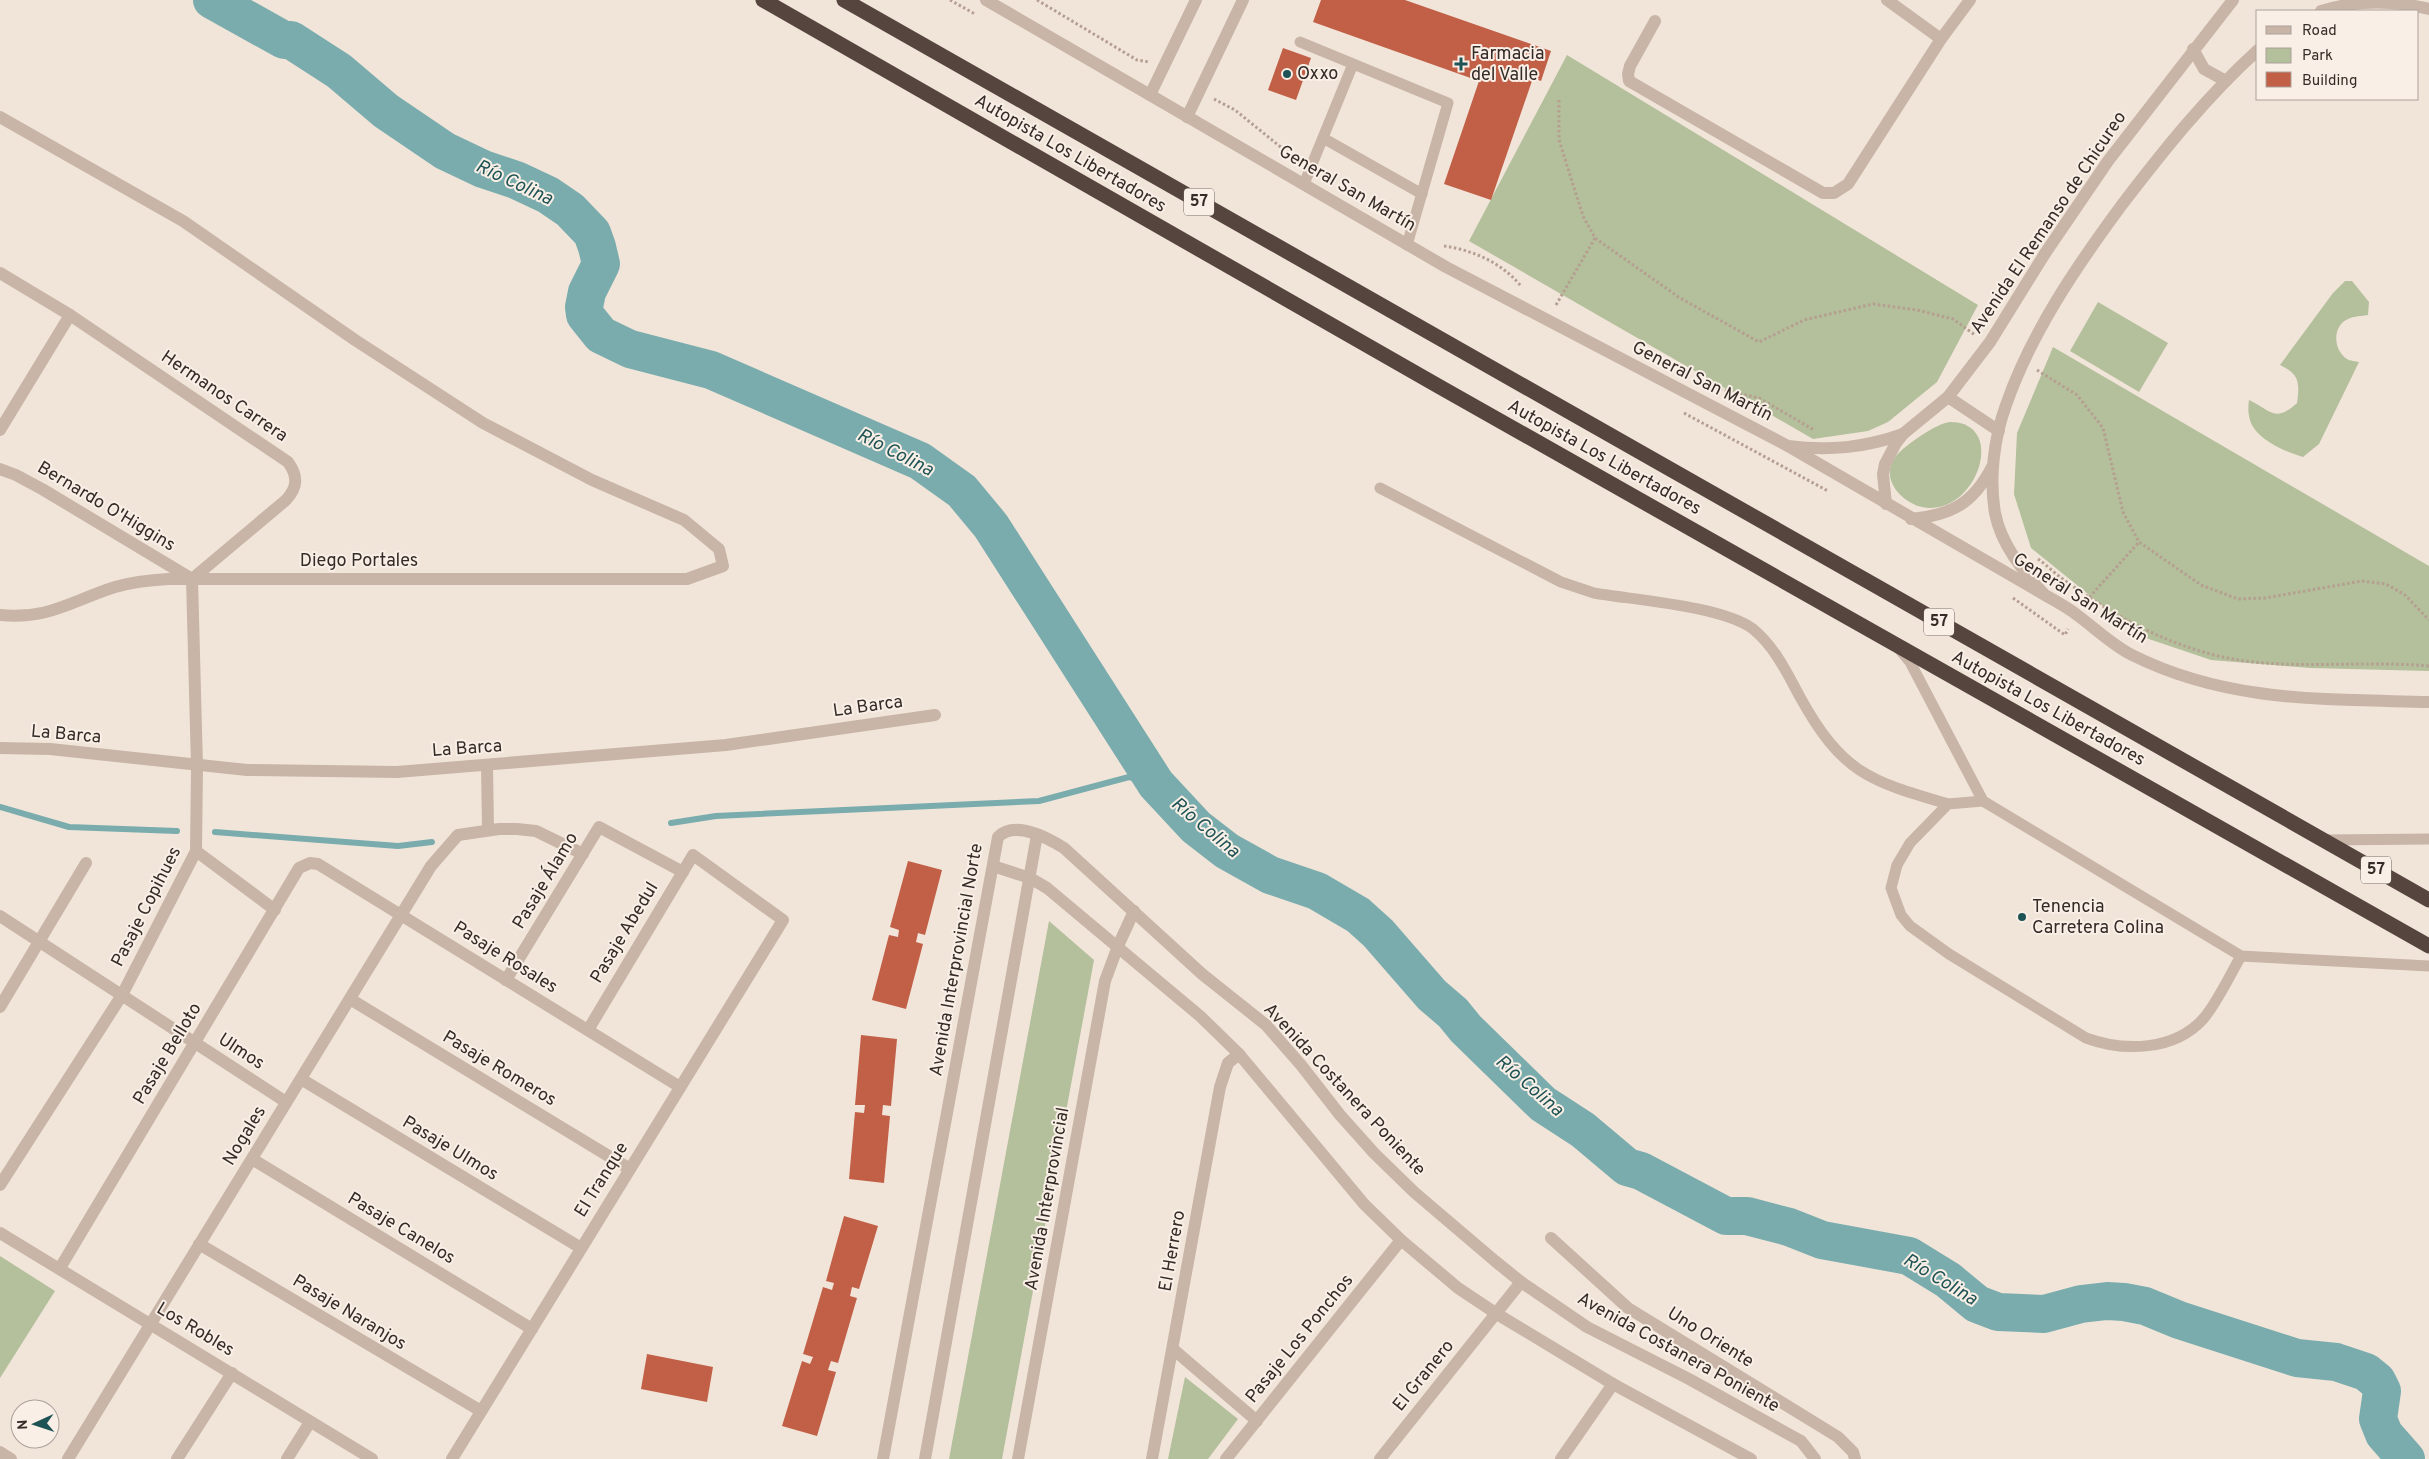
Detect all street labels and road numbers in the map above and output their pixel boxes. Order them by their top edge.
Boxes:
street label: Autopista Los Libertadores [970,90,1170,218]
street label: Avenida El Remanso de Chicureo [1966,107,2132,339]
street label: General San Martín [1274,140,1420,238]
road number: 57 [1184,188,1214,216]
street label: General San Martín [1628,337,1776,427]
street label: Hermanos Carrera [156,346,292,448]
street label: Autopista Los Libertadores [1503,395,1705,521]
street label: Bernardo O'Higgins [33,457,179,557]
street label: General San Martín [2008,548,2152,650]
street label: Diego Portales [300,550,418,573]
road number: 57 [1924,608,1954,636]
street label: Autopista Los Libertadores [1947,646,2149,772]
street label: La Barca [832,691,904,723]
street label: La Barca [30,720,102,750]
street label: La Barca [431,735,503,763]
street label: Pasaje Álamo [506,827,584,934]
street label: Avenida Interprovincial Norte [925,842,989,1078]
street label: Pasaje Copihues [107,843,187,971]
road number: 57 [2361,856,2391,884]
street label: Pasaje Abedul [586,878,664,988]
street label: Pasaje Rosales [448,917,562,999]
street label: Pasaje Belloto [129,999,207,1109]
street label: Avenida Costanera Poniente [1258,999,1430,1181]
street label: Pasaje Romeros [438,1026,560,1112]
street label: Ulmos [213,1028,269,1076]
street label: Nogales [218,1102,272,1170]
street label: Avenida Interprovincial [1021,1106,1075,1292]
street label: Pasaje Ulmos [398,1111,502,1187]
street label: El Tranque [570,1138,634,1222]
street label: Pasaje Canelos [343,1188,459,1270]
street label: El Herrero [1155,1209,1191,1293]
street label: Pasaje Naranjos [288,1270,410,1356]
street label: Pasaje Los Ponchos [1241,1270,1359,1408]
street label: Avenida Costanera Poniente [1573,1288,1783,1418]
street label: Los Robles [152,1298,238,1362]
street label: Uno Oriente [1662,1302,1758,1374]
street label: El Granero [1388,1336,1460,1416]

